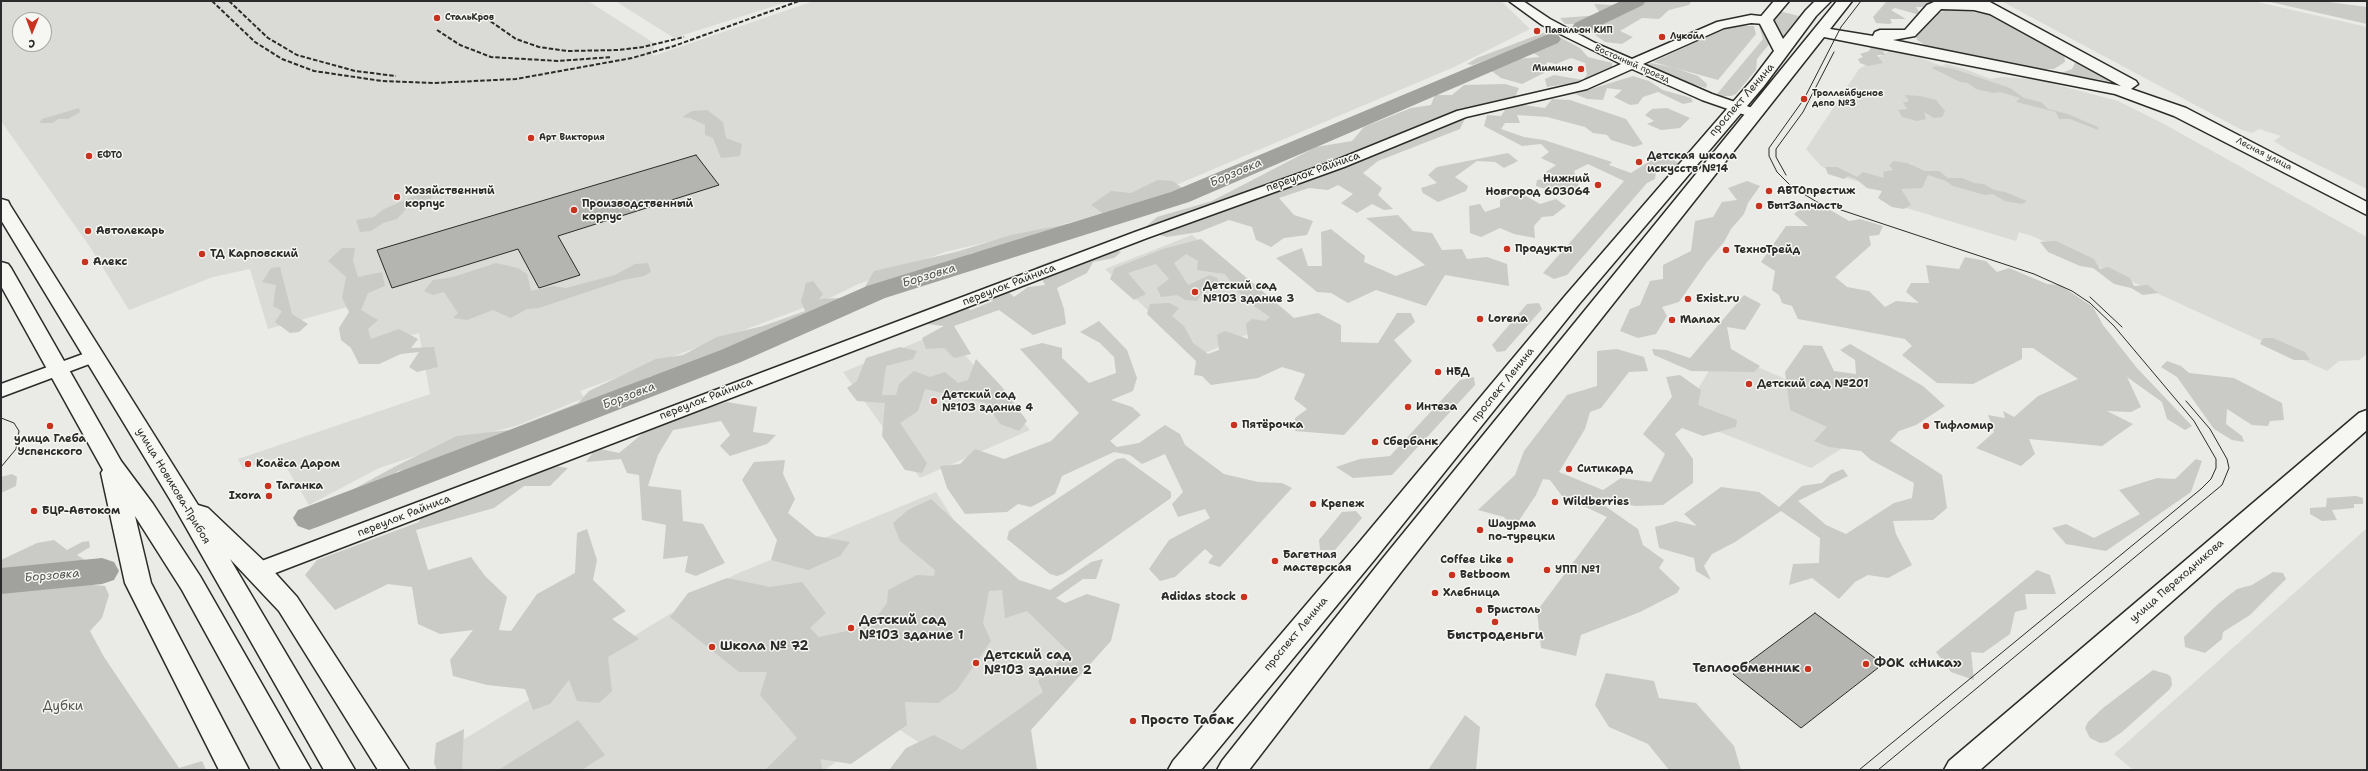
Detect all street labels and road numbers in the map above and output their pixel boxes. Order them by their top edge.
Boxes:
street label: Восточный проезд [1593,43,1671,85]
street label: проспект Ленина [1707,61,1777,139]
street label: Лесная улица [2234,135,2294,173]
street label: переулок Райниса [1264,149,1362,195]
street label: переулок Райниса [961,261,1057,309]
street label: проспект Ленина [1469,345,1537,425]
street label: переулок Райниса [658,375,754,423]
street label: улица Новикова-Прибоя [133,425,213,547]
street label: переулок Райниса [356,492,452,540]
street label: улица Переходникова [2127,537,2227,625]
street label: проспект Ленина [1261,594,1331,674]

